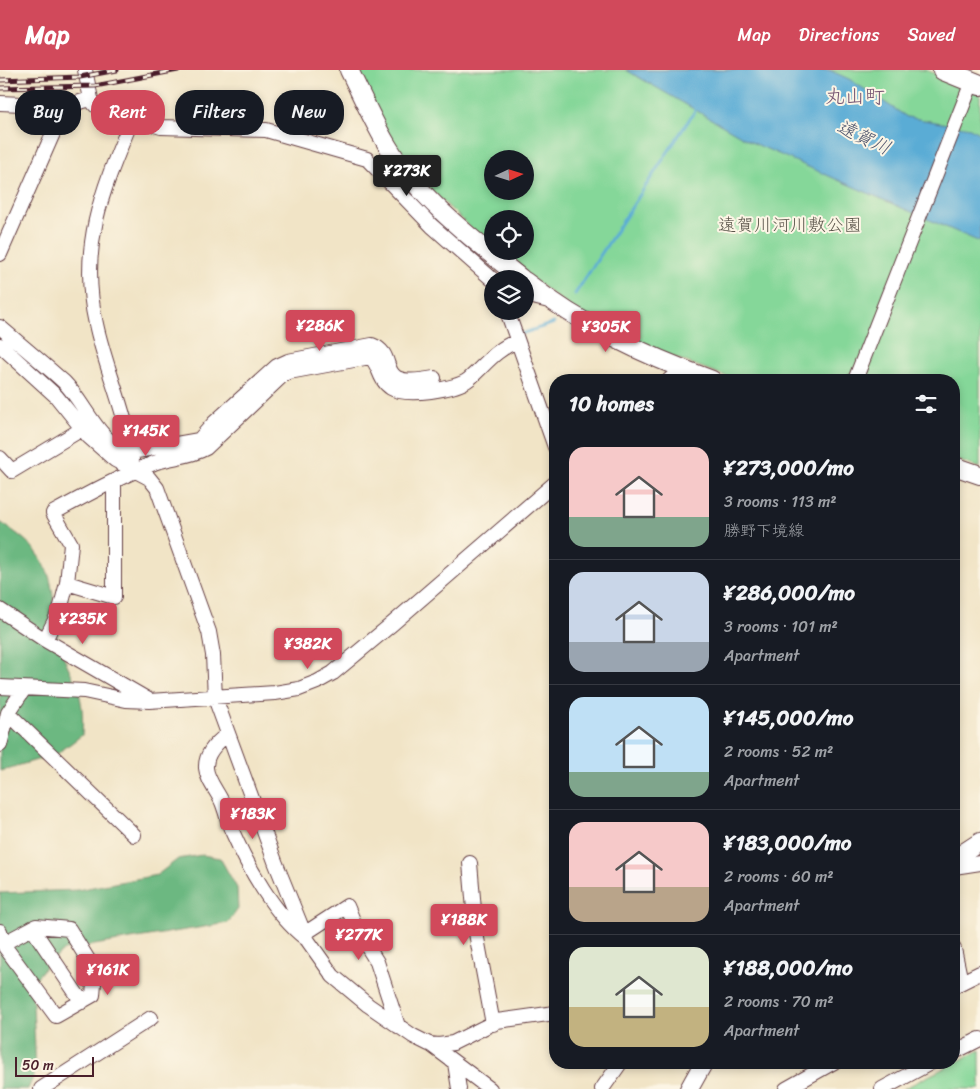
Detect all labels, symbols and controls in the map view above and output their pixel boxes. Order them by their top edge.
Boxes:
text: Map [25,14,69,56]
text: Map [738,19,771,51]
text: Directions [799,19,880,51]
text: Saved [908,19,955,51]
district label: 丸山町 [825,79,885,114]
chip: Buy [15,90,81,135]
chip: Rent [91,90,165,135]
chip: Filters [175,90,264,135]
chip: New [274,90,344,135]
water label: 遠賀川 [831,110,897,164]
north arrow [484,150,534,200]
map controls [484,150,534,320]
pin: ¥273K [372,154,442,197]
text: ¥273K [384,156,430,185]
park label: 遠賀川河川敷公園 [718,209,862,241]
button: locate [484,210,534,260]
button: layers [484,270,534,320]
pin: ¥286K [285,310,355,352]
pin: ¥305K [571,310,641,353]
text: ¥286K [297,311,343,340]
text: ¥305K [582,312,630,341]
text: 10 homes [569,385,654,423]
icon: filters [912,390,940,418]
pin: ¥145K [111,414,181,457]
text: ¥145K [123,416,169,445]
text: ¥273,000/mo [724,449,854,487]
icon: home [609,467,669,527]
text: 3 rooms · 113 m² [724,487,836,516]
text: 勝野下境線 [724,516,804,545]
text: ¥286,000/mo [724,574,855,612]
icon: home [609,592,669,652]
pin: ¥235K [48,602,118,645]
text: ¥235K [60,604,106,633]
text: 3 rooms · 101 m² [724,612,838,641]
pin: ¥382K [273,628,343,670]
text: ¥382K [285,629,331,658]
text: Apartment [724,641,800,670]
text: ¥145,000/mo [724,699,853,737]
icon: home [609,717,669,777]
text: 2 rooms · 52 m² [724,737,833,766]
text: Apartment [724,766,800,795]
pin: ¥183K [218,798,288,840]
text: ¥183K [231,799,275,828]
text: ¥183,000/mo [724,824,852,862]
icon: home [609,842,669,902]
text: 2 rooms · 60 m² [724,862,834,891]
text: Apartment [724,891,800,920]
pin: ¥188K [429,904,499,946]
text: ¥188K [442,905,486,934]
pin: ¥277K [324,918,394,961]
text: ¥277K [336,920,382,949]
text: ¥188,000/mo [724,949,853,987]
pin: ¥161K [73,954,143,996]
text: ¥161K [87,955,129,984]
icon: home [609,967,669,1027]
text: 2 rooms · 70 m² [724,987,834,1016]
text: Apartment [724,1016,800,1045]
text: 50 m [22,1053,54,1078]
scale bar [15,1054,94,1077]

